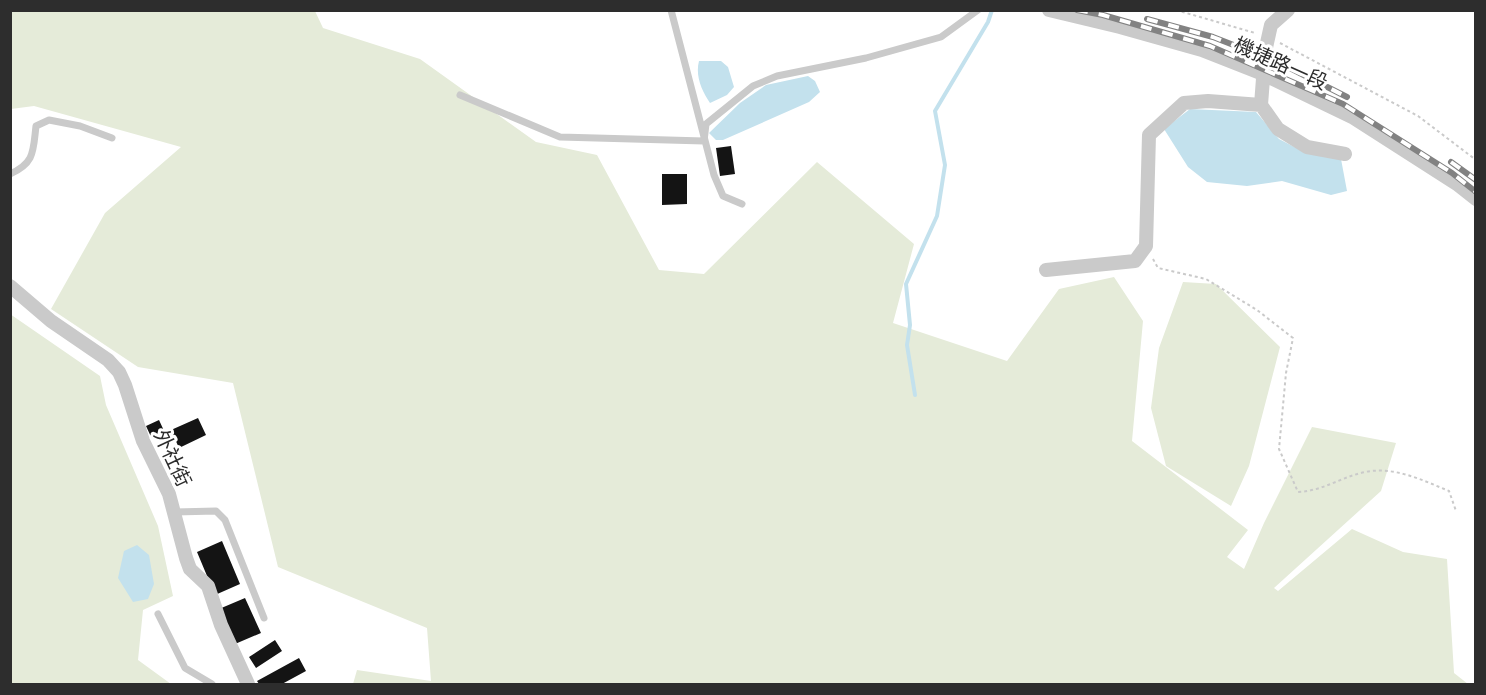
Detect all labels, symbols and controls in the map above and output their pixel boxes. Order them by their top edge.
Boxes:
street label: 機捷路一段 [1230,30,1332,96]
street label: 外社街 [148,425,198,491]

